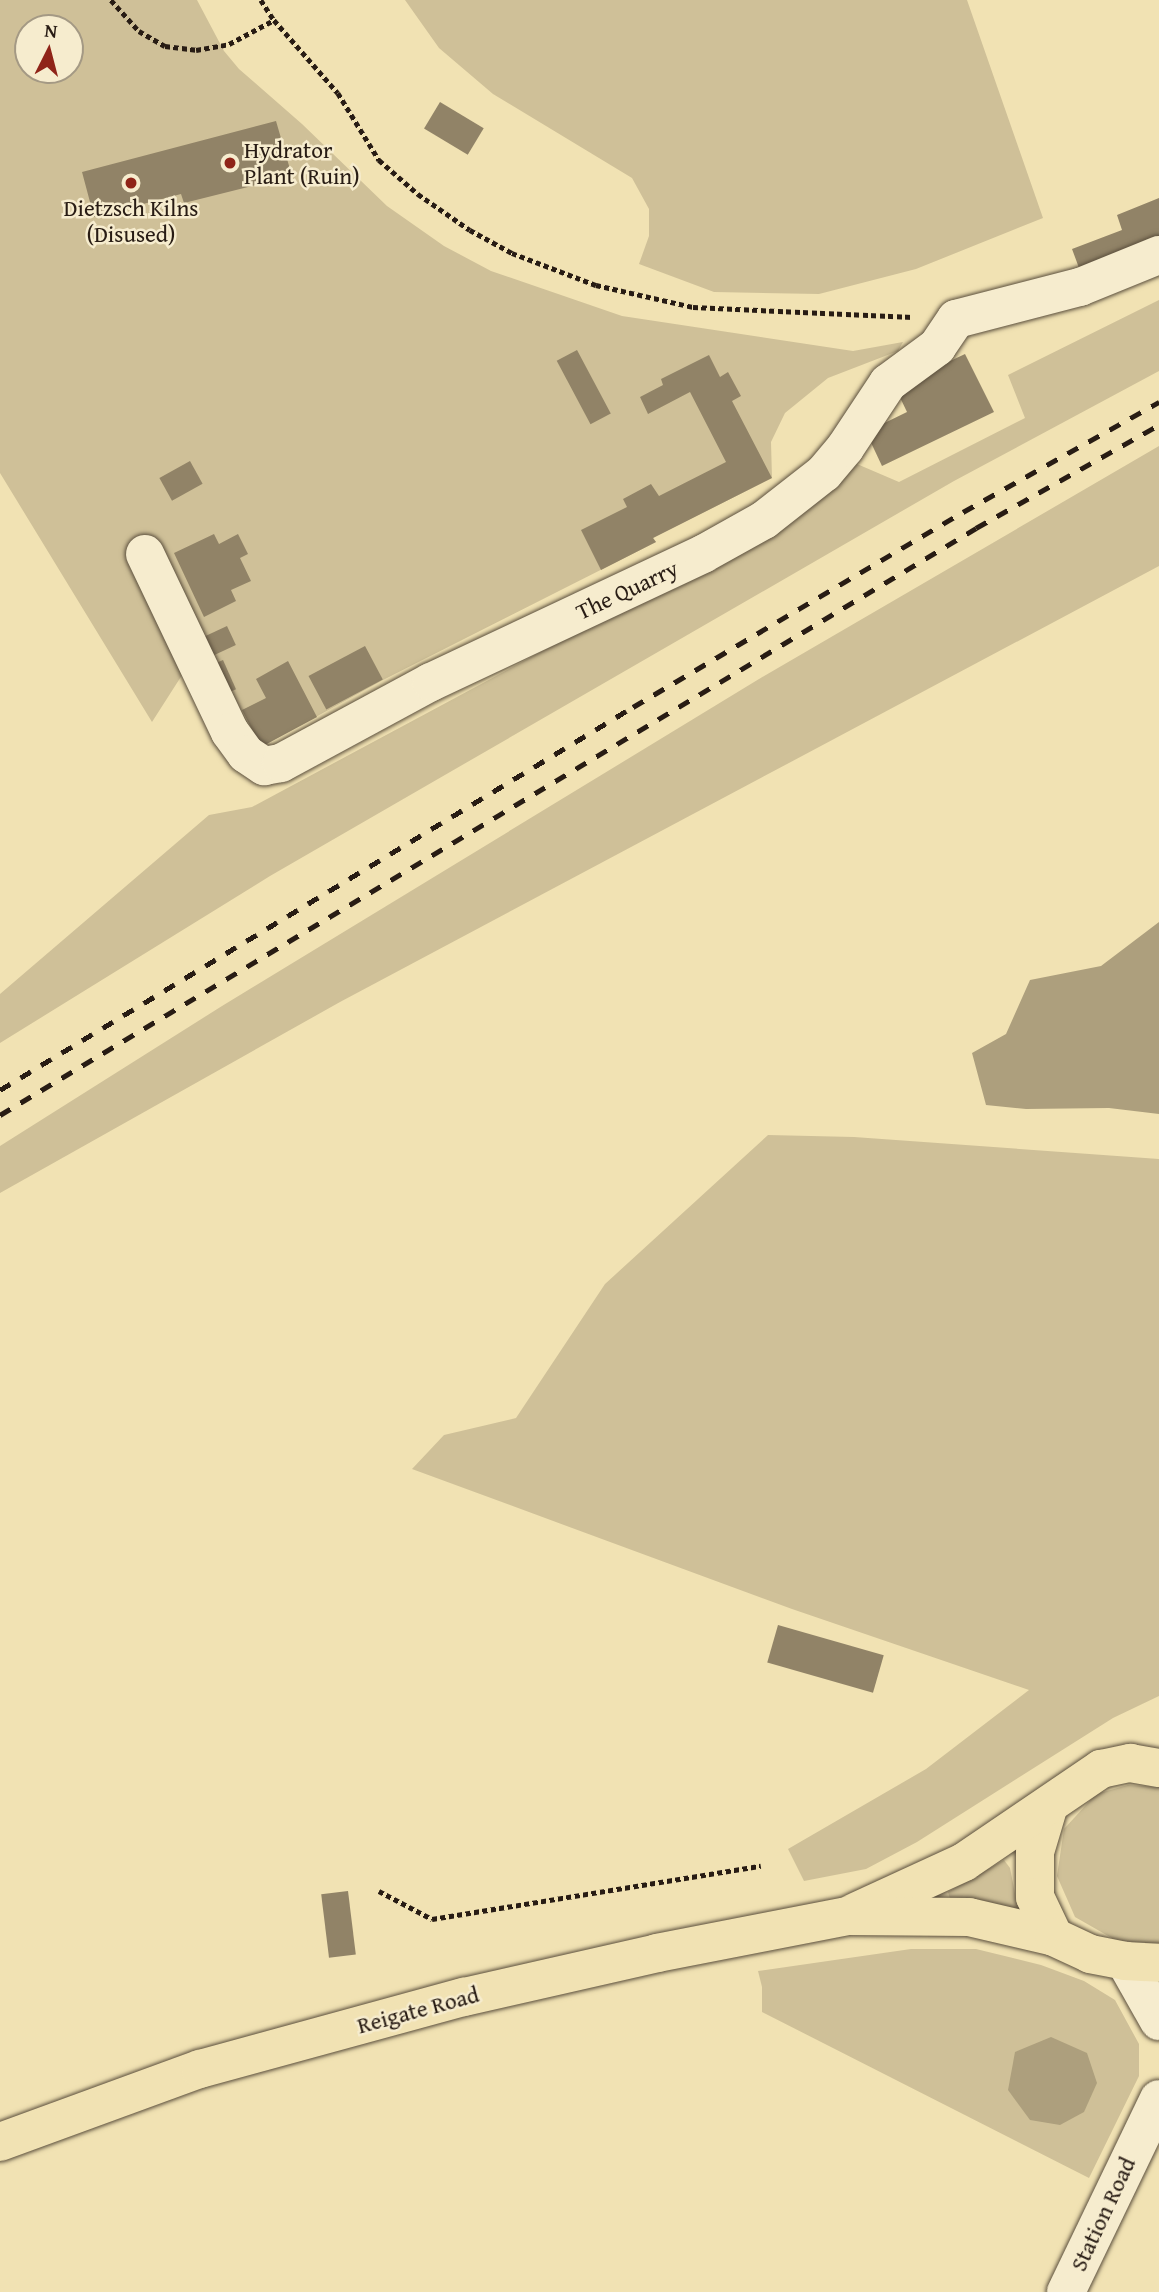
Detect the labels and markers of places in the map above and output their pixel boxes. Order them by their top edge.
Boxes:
place label: Hydrator Plant (Ruin) [244,136,360,190]
marker: Hydrator Plant (Ruin) [222,155,238,171]
marker: Dietzsch Kilns (Disused) [123,175,139,191]
place label: Dietzsch Kilns (Disused) [64,194,198,248]

